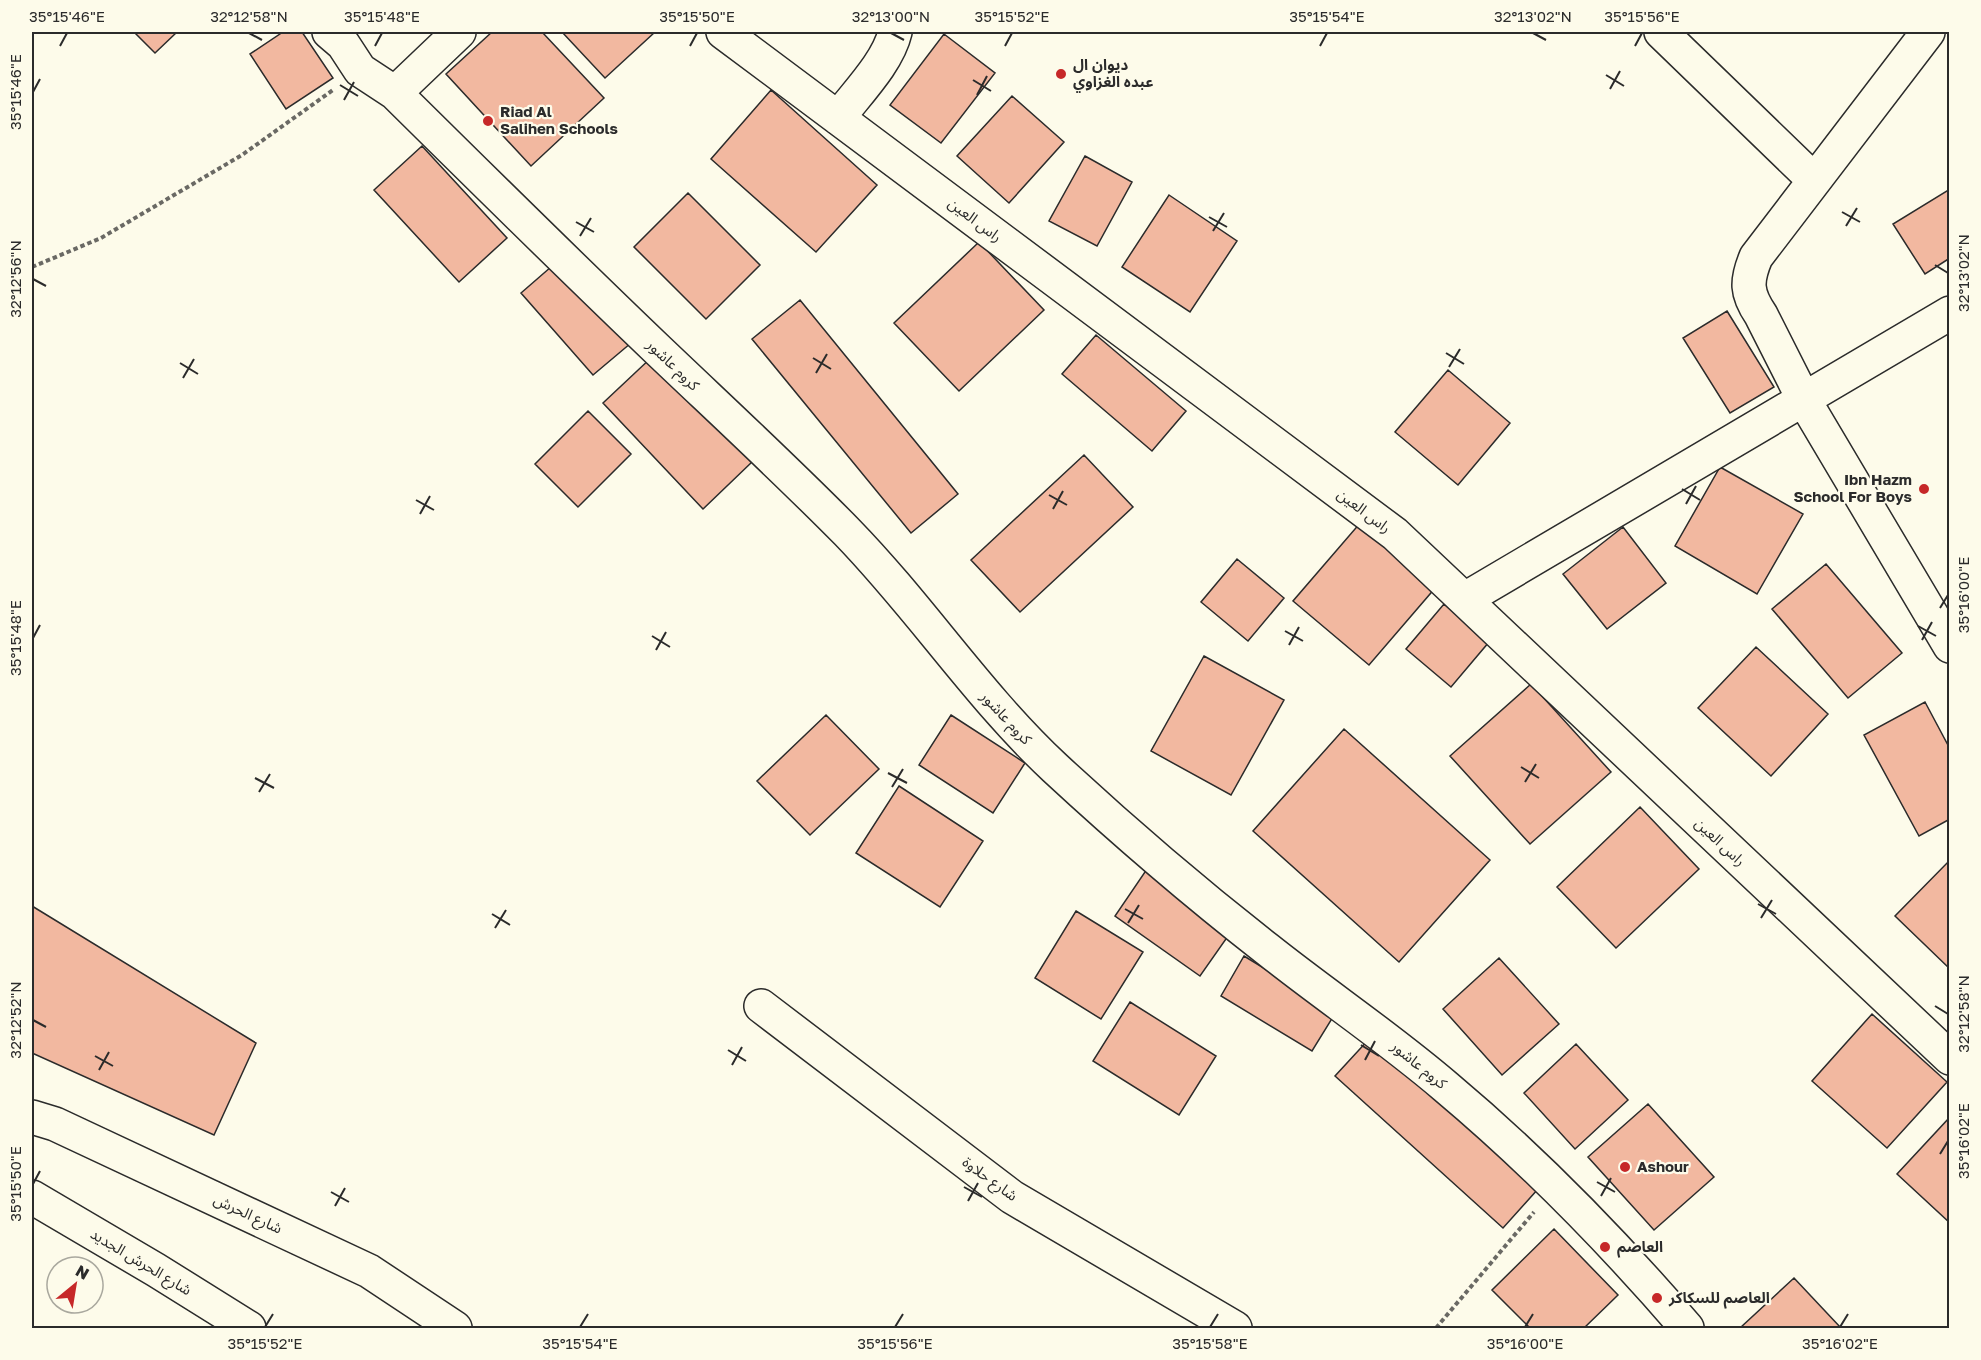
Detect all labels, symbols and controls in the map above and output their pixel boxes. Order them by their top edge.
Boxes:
text: 35°15'46"E [29,7,105,25]
text: 32°12'58"N [210,7,288,25]
text: 35°15'48"E [344,7,420,25]
text: 35°15'50"E [659,7,735,25]
text: 32°13'00"N [852,7,930,25]
text: 35°15'52"E [974,7,1050,25]
text: 35°15'54"E [1289,7,1365,25]
text: 32°13'02"N [1494,7,1572,25]
text: 35°15'56"E [1604,7,1680,25]
text: 35°15'46"E [6,54,24,130]
place label: ديوان ال عبده الغزاوي [1073,55,1154,93]
marker: ديوان ال عبده الغزاوي [1054,67,1068,81]
place label: Riad Al Salihen Schools [500,102,618,137]
marker: Riad Al Salihen Schools [481,114,495,128]
street label: راس العين [945,193,1006,246]
text: 32°13'02"N [1954,234,1972,312]
text: 32°12'56"N [6,240,24,318]
street label: كروم عاشور [641,334,704,396]
place label: Ibn Hazm School For Boys [1794,470,1912,505]
marker: Ibn Hazm School For Boys [1917,482,1931,496]
street label: راس العين [1334,484,1395,537]
text: 35°16'00"E [1954,557,1972,633]
text: 35°15'48"E [6,600,24,676]
street label: كروم عاشور [975,686,1036,750]
street label: راس العين [1691,813,1750,870]
text: 32°12'58"N [1954,975,1972,1053]
text: 32°12'52"N [6,981,24,1059]
street label: كروم عاشور [1386,1036,1452,1095]
text: 35°16'02"E [1954,1103,1972,1179]
text: 35°15'50"E [6,1146,24,1222]
street label: شارع حلاوة [957,1152,1022,1208]
place label: Ashour [1637,1157,1689,1175]
marker: Ashour [1618,1160,1632,1174]
street label: شارع الحرش [210,1189,286,1241]
street label: شارع الحرش الجديد [86,1224,196,1302]
place label: العاصم [1617,1237,1663,1258]
marker: العاصم [1598,1240,1612,1254]
north arrow [45,1255,105,1315]
text: N [72,1260,93,1284]
place label: العاصم للسكاكر [1668,1288,1770,1309]
marker: العاصم للسكاكر [1650,1291,1664,1305]
text: 35°15'52"E [227,1334,303,1352]
text: 35°15'54"E [542,1334,618,1352]
text: 35°15'56"E [857,1334,933,1352]
text: 35°15'58"E [1172,1334,1248,1352]
text: 35°16'00"E [1487,1334,1563,1352]
text: 35°16'02"E [1802,1334,1878,1352]

